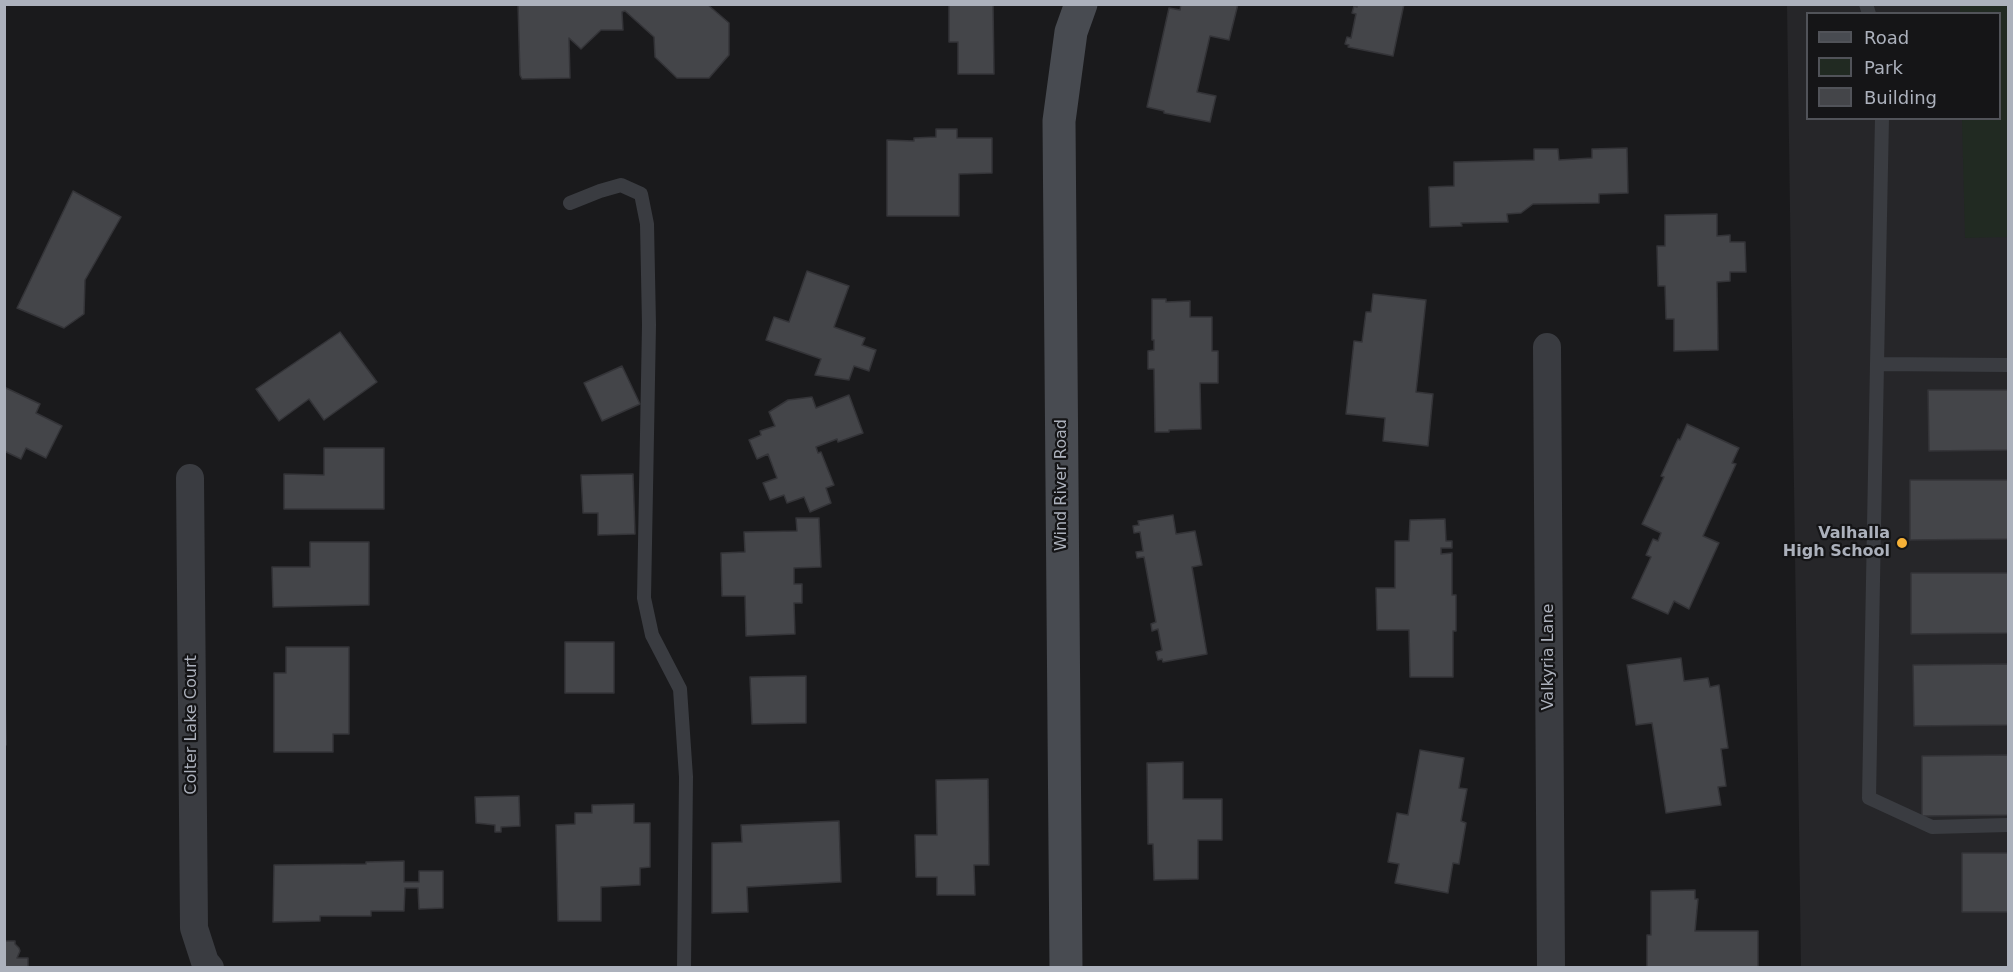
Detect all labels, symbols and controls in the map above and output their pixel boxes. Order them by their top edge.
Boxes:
legend [1806,12,2001,120]
text: Road [1864,27,1909,48]
text: Park [1864,57,1903,78]
text: Building [1864,87,1937,108]
street label: Wind River Road [1052,419,1072,551]
place label: Valhalla High School [1783,524,1890,562]
marker: Valhalla High School [1895,536,1909,550]
street label: Valkyria Lane [1539,604,1559,710]
street label: Colter Lake Court [182,655,202,795]

